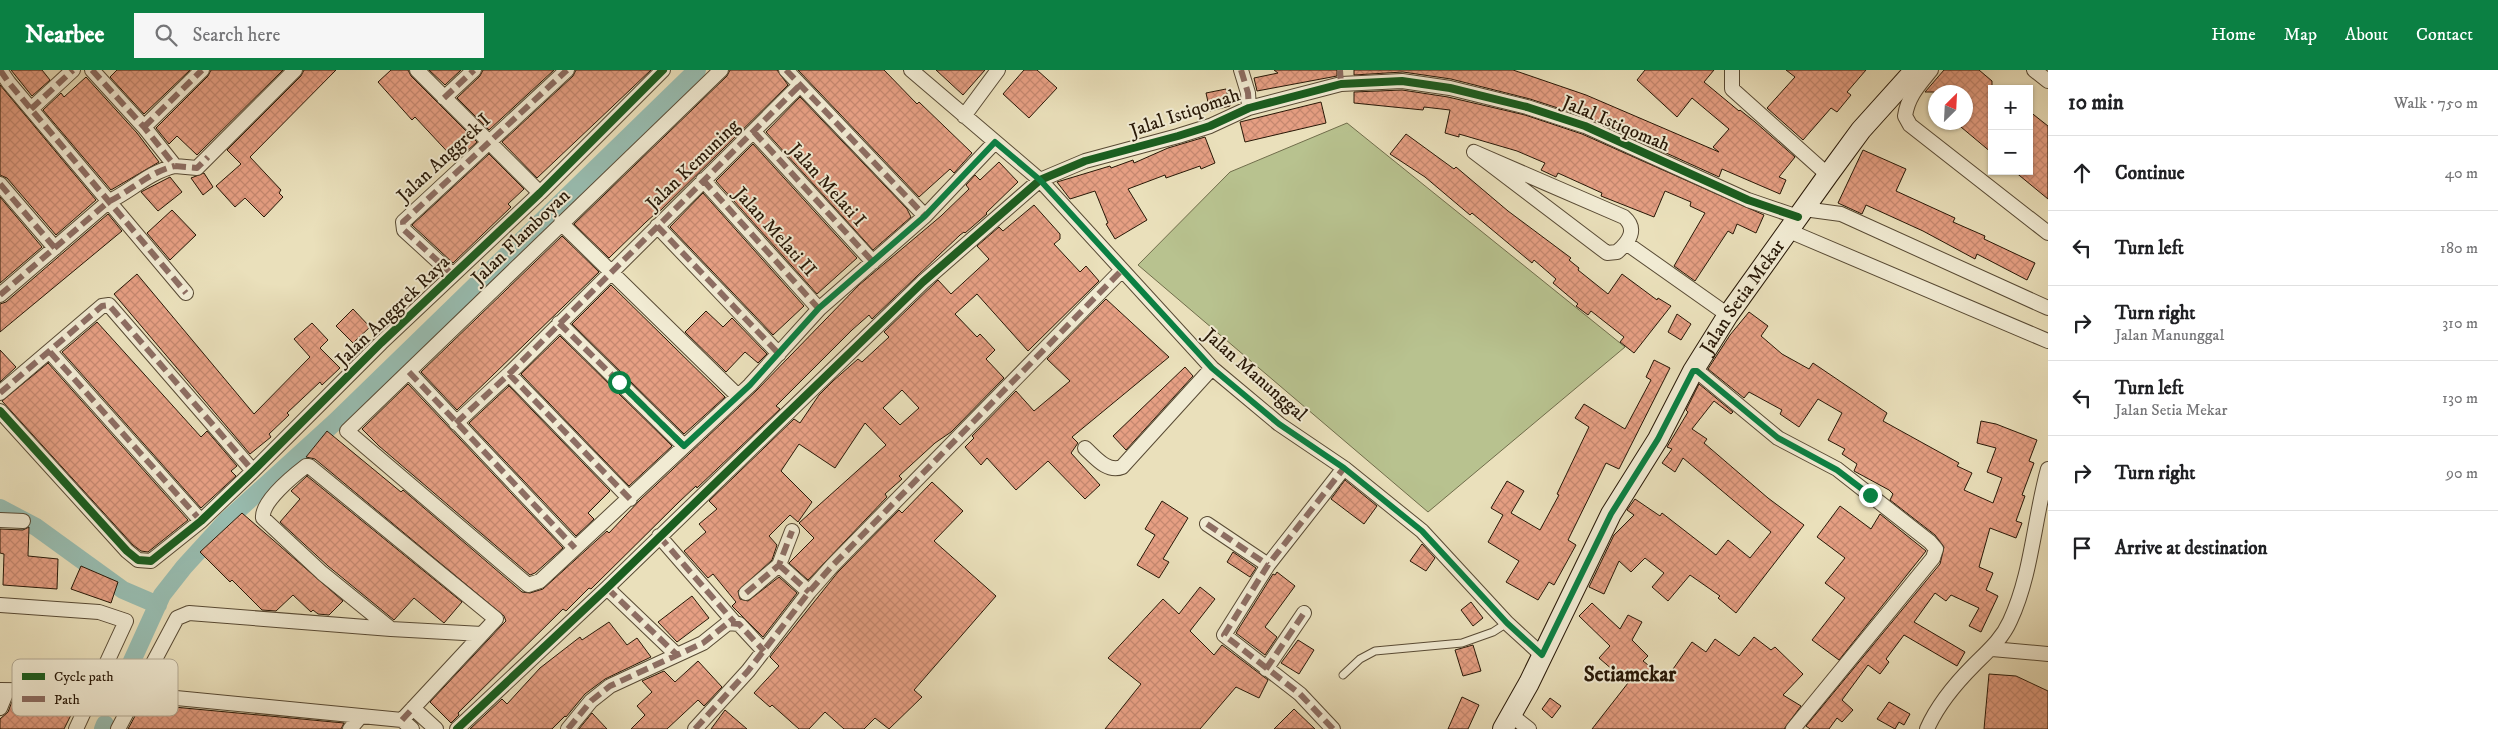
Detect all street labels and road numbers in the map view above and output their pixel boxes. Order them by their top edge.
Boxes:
street label: Jalal Istiqomah [1125,83,1243,144]
street label: Jalal Istiqomah [1556,90,1673,158]
street label: Jalan Anggrek I [391,109,496,209]
street label: Jalan Kemuning [640,114,745,217]
street label: Jalan Melati I [782,137,871,232]
street label: Jalan Melati II [727,181,821,282]
street label: Jalan Flamboyan [466,184,575,291]
street label: Jalan Setia Mekar [1694,235,1790,360]
street label: Jalan Anggrek Raya [330,251,455,373]
street label: Jalan Manunggal [1197,322,1312,426]

